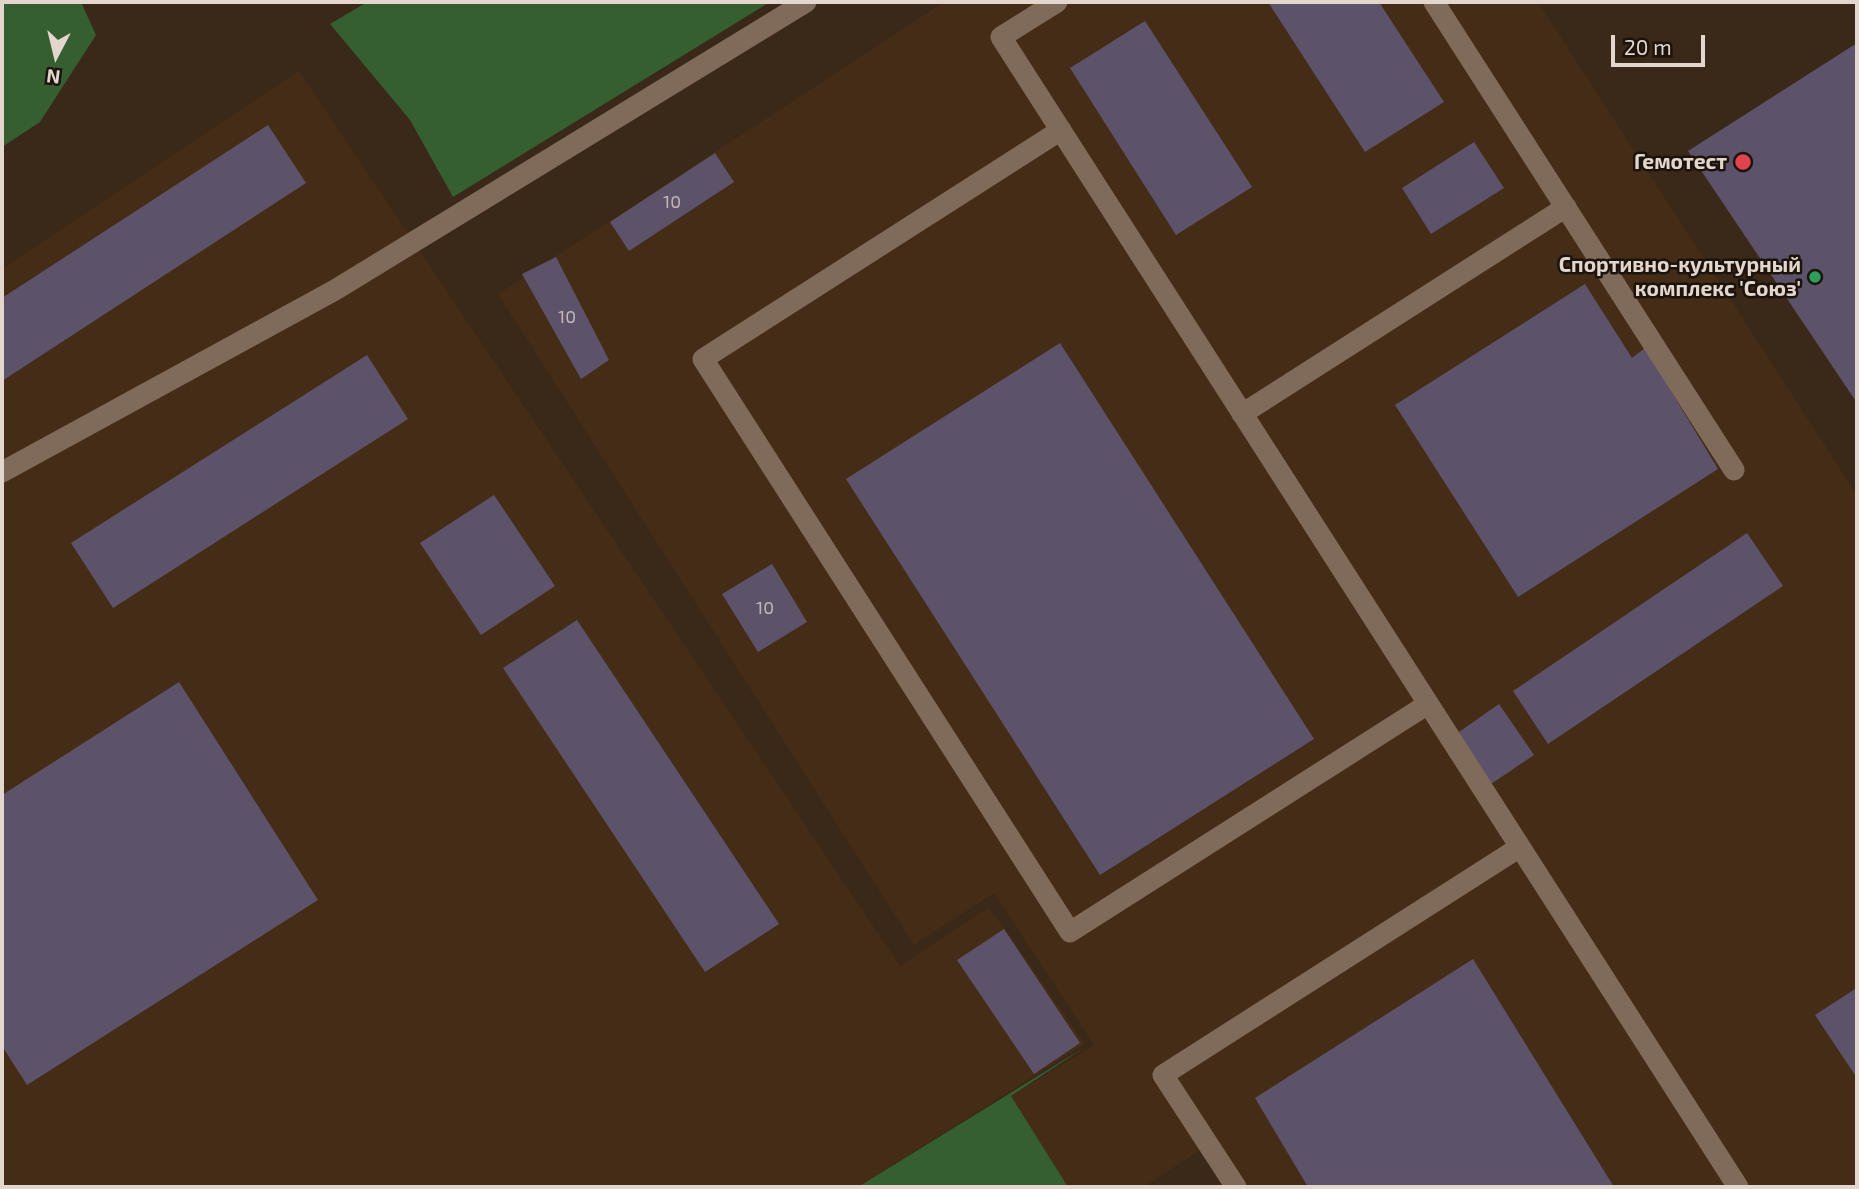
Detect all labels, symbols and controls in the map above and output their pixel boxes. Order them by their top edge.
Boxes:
north arrow [21,21,91,91]
scale bar [1614,21,1708,65]
text: 20 m [1624,34,1672,59]
text: N [45,65,62,90]
place label: Гемотест [1634,149,1727,175]
marker: Гемотест [1733,152,1753,172]
house number: 10 [663,191,681,213]
place label: Спортивно-культурный комплекс 'Союз' [1559,252,1801,302]
marker: Спортивно-культурный комплекс 'Союз' [1807,269,1823,285]
house number: 10 [558,306,576,328]
house number: 10 [756,597,774,619]

